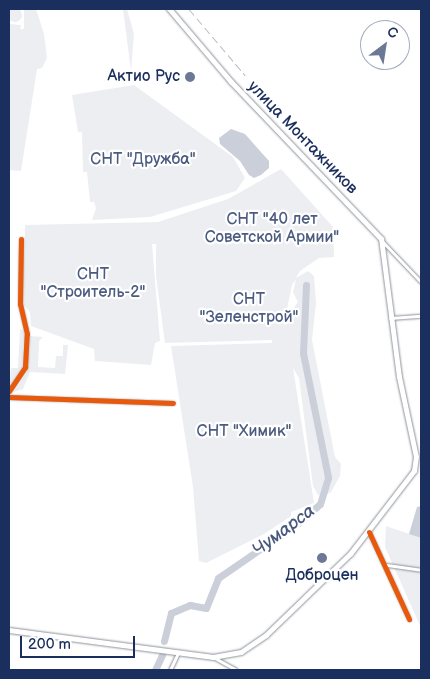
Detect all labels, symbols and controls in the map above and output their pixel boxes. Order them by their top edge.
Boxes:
north arrow [360,20,410,70]
text: С [384,23,401,42]
place label: Актио Рус [107,67,180,87]
marker: Актио Рус [184,71,196,83]
street label: улица Монтажников [243,77,361,199]
park label: СНТ "Дружба" [90,150,196,170]
park label: СНТ "40 лет Советской Армии" [205,210,339,248]
park label: СНТ "Строитель-2" [40,265,146,303]
park label: СНТ "Зеленстрой" [199,290,299,328]
park label: СНТ "Химик" [197,422,291,442]
water label: Чумарса [249,501,319,561]
marker: Доброцен [316,552,328,564]
place label: Доброцен [285,566,359,586]
scale bar [22,626,138,658]
text: 200 m [28,635,71,654]

